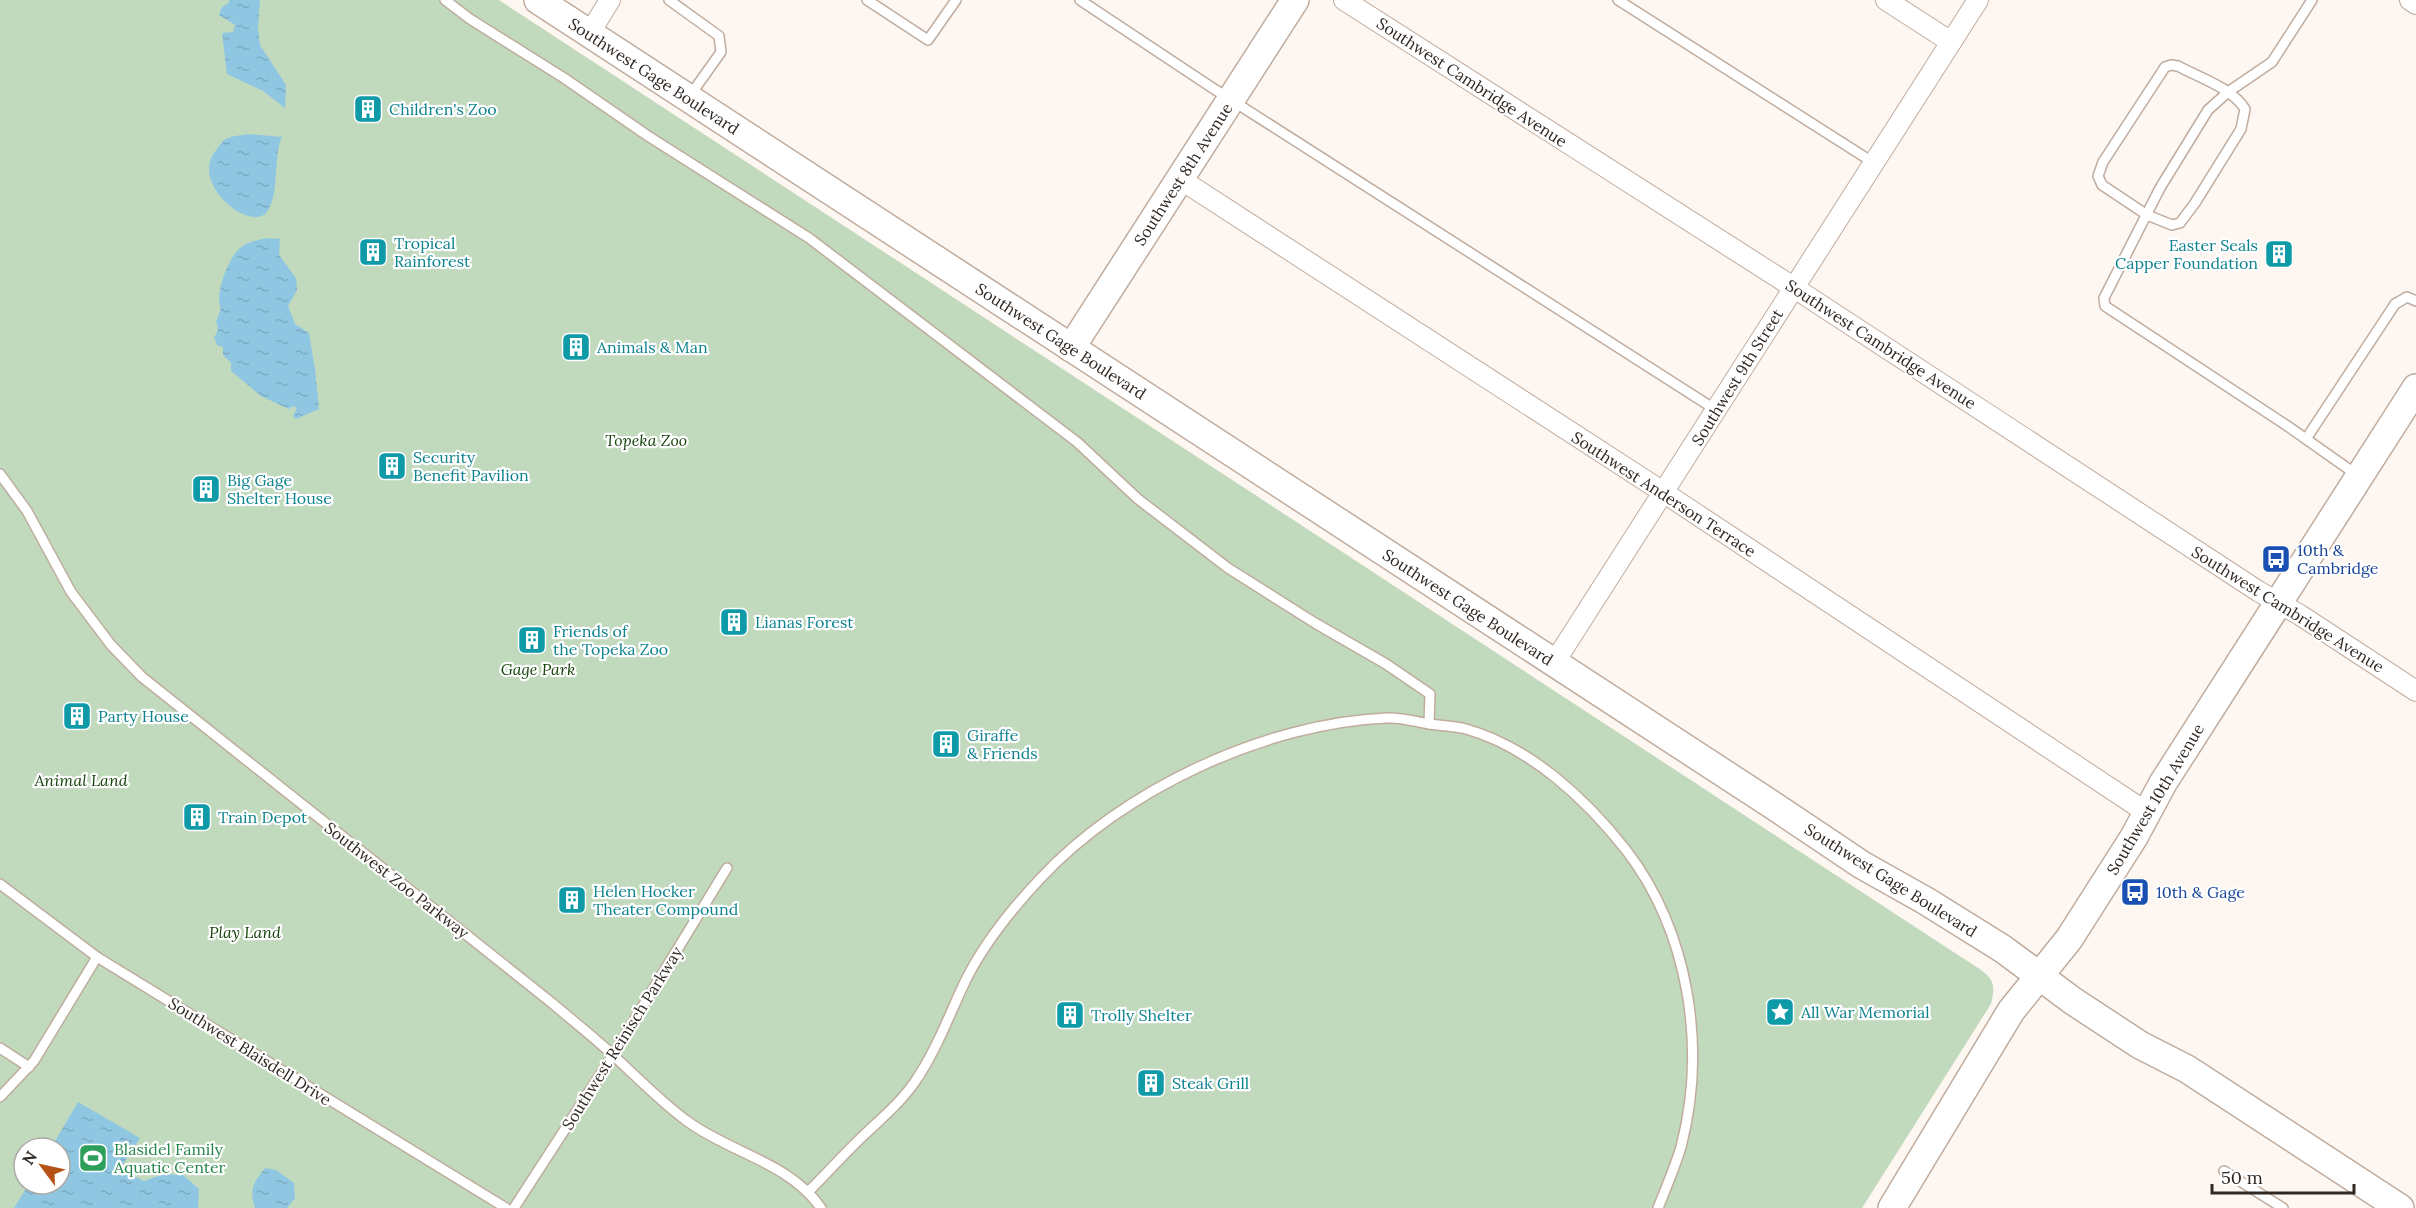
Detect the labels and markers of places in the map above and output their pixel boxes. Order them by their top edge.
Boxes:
building icon: Children's Zoo [352,93,384,125]
place label: Children's Zoo [389,99,497,119]
place label: Tropical Rainforest [394,233,471,271]
place label: Easter Seals Capper Foundation [2115,235,2258,273]
building icon: Tropical Rainforest [357,236,389,268]
building icon: Easter Seals Capper Foundation [2263,238,2295,270]
building icon: Animals & Man [560,331,592,363]
place label: Animals & Man [596,337,708,357]
place label: Security Benefit Pavilion [413,447,529,485]
building icon: Security Benefit Pavilion [376,450,408,482]
place label: Big Gage Shelter House [227,470,332,508]
building icon: Big Gage Shelter House [190,473,222,505]
place label: 10th & Cambridge [2297,540,2379,578]
bus stop icon: 10th & Cambridge [2260,543,2292,575]
building icon: Lianas Forest [718,606,750,638]
place label: Lianas Forest [755,612,854,632]
place label: Friends of the Topeka Zoo [553,621,668,659]
building icon: Friends of the Topeka Zoo [516,624,548,656]
building icon: Party House [61,700,93,732]
place label: Party House [98,706,189,726]
place label: Giraffe & Friends [967,725,1038,763]
building icon: Giraffe & Friends [930,728,962,760]
building icon: Train Depot [181,801,213,833]
place label: Train Depot [218,807,308,827]
bus stop icon: 10th & Gage [2119,876,2151,908]
place label: Helen Hocker Theater Compound [593,881,739,919]
place label: 10th & Gage [2156,882,2245,902]
building icon: Helen Hocker Theater Compound [556,884,588,916]
place icon: All War Memorial [1764,996,1796,1028]
building icon: Trolly Shelter [1054,999,1086,1031]
place label: All War Memorial [1800,1002,1930,1022]
place label: Trolly Shelter [1091,1005,1192,1025]
building icon: Steak Grill [1135,1067,1167,1099]
place label: Steak Grill [1172,1073,1249,1093]
place label: Blasidel Family Aquatic Center [113,1139,226,1177]
sports icon: Blasidel Family Aquatic Center [77,1142,109,1174]

